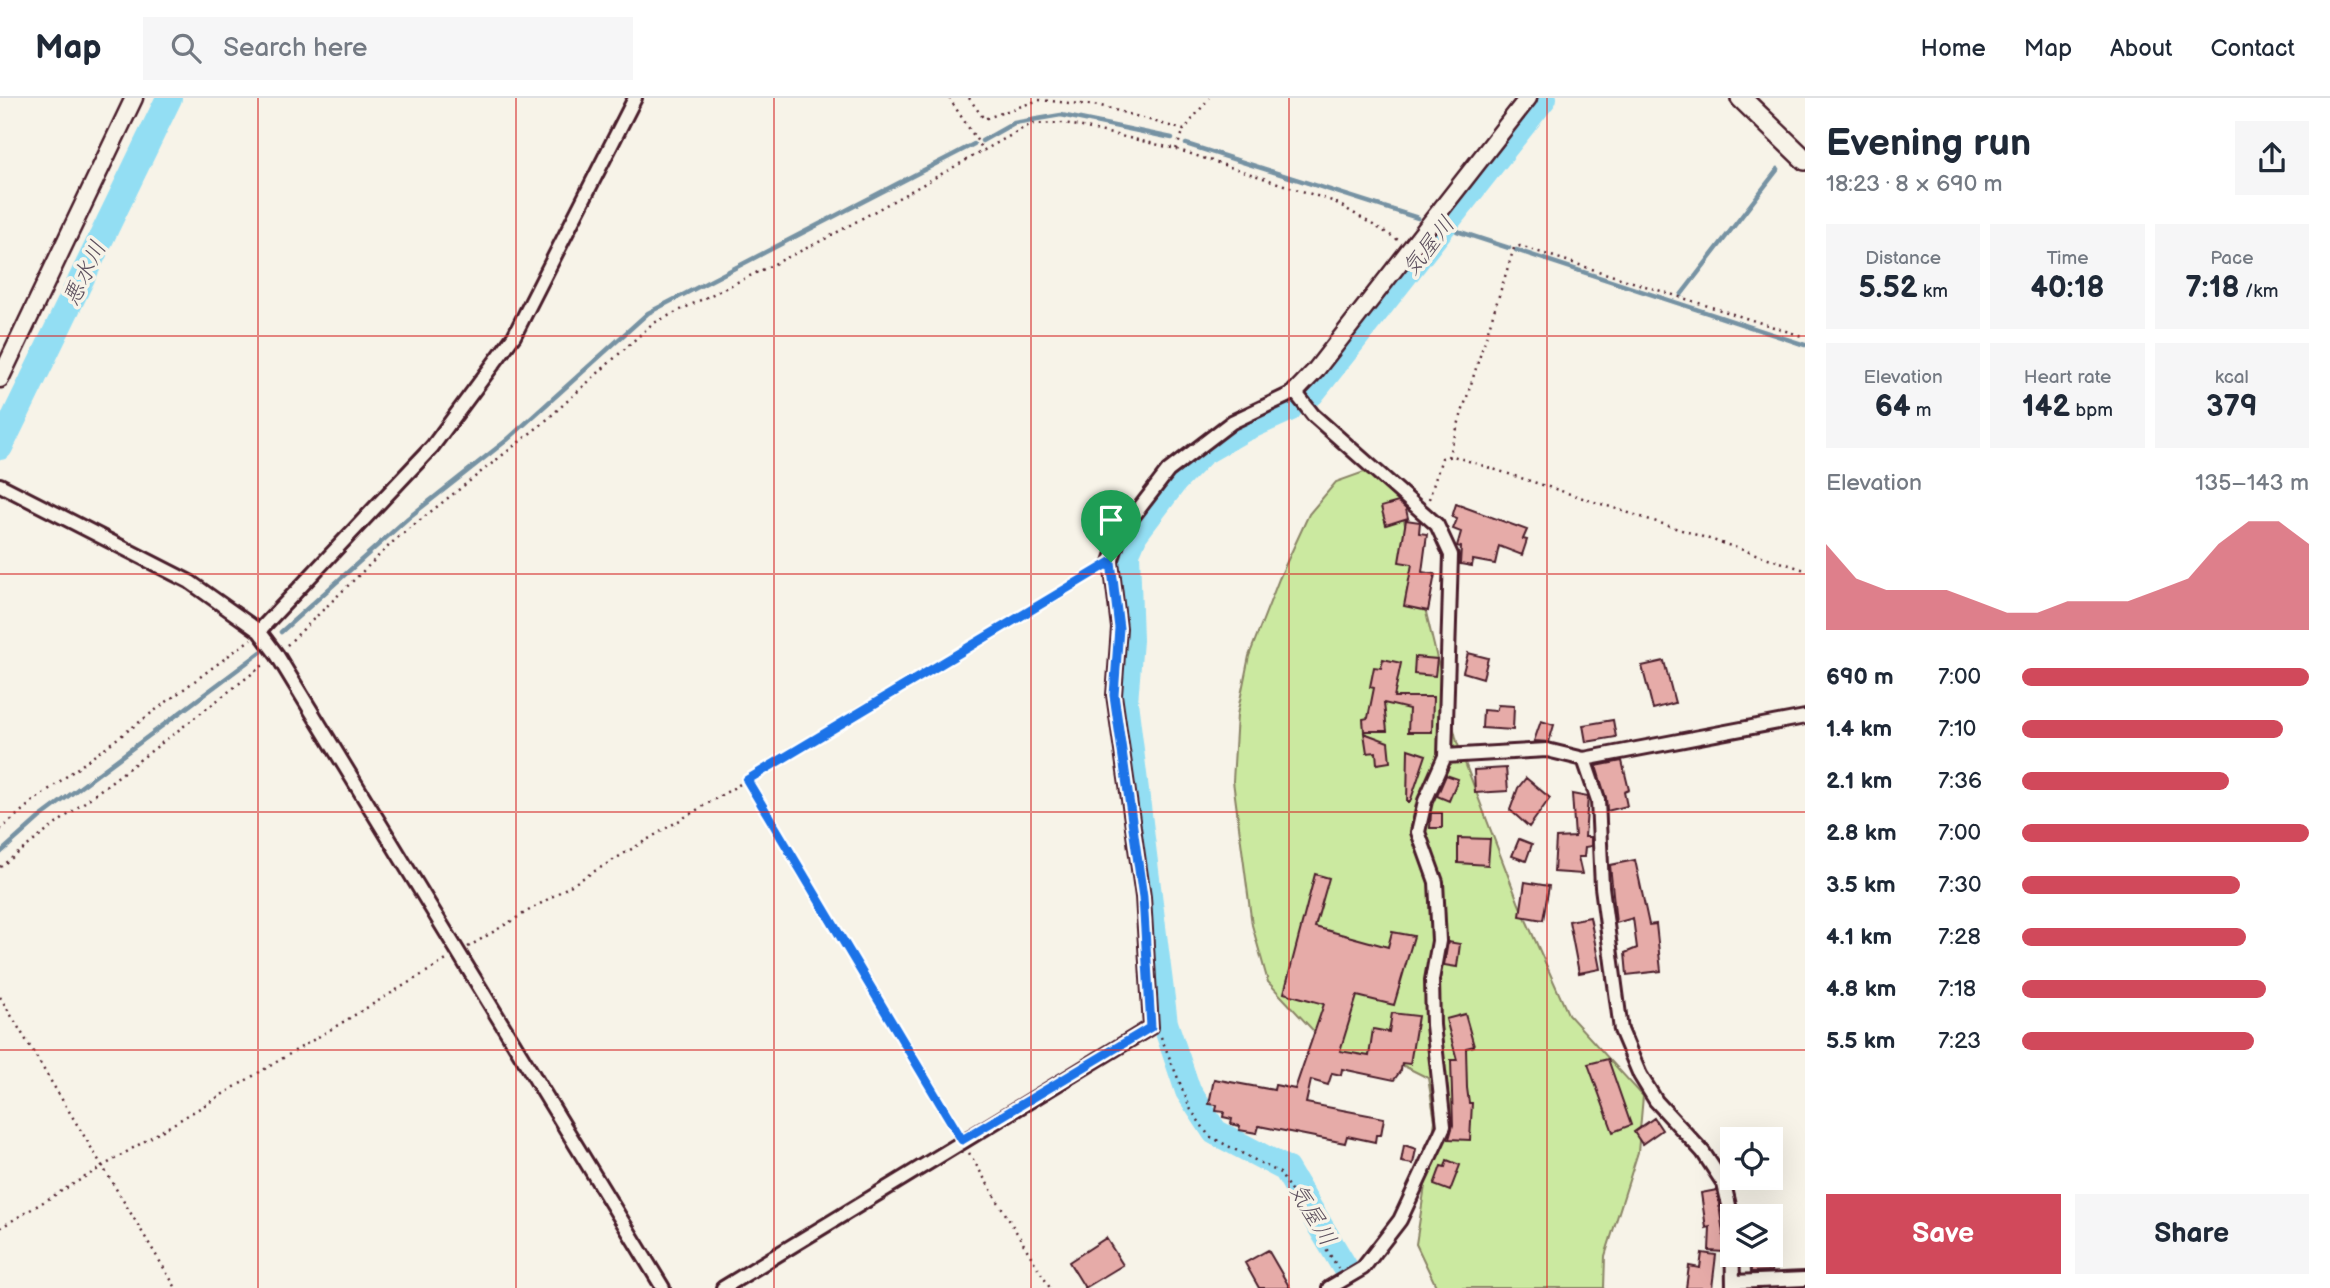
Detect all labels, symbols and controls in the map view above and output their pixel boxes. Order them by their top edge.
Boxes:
search box [143,17,633,80]
text: Map [35,28,101,68]
icon: search [167,29,205,67]
text: Search here [223,33,367,64]
text: Home [1921,34,1986,63]
text: Map [2024,34,2072,63]
text: About [2110,34,2172,63]
text: Contact [2210,34,2295,63]
text: Evening run [1826,121,2031,166]
button: share [2235,121,2309,195]
text: 18:23 · 8 × 690 m [1826,170,2002,198]
water label: 気屋川 [1397,211,1461,282]
water label: 悪水川 [57,236,113,311]
text: Distance [1865,247,1941,270]
text: Time [2046,247,2089,270]
text: Pace [2210,247,2253,270]
text: 5.52 [1858,270,1918,306]
text: 40:18 [2030,270,2105,306]
text: 7:18 [2185,270,2240,306]
text: km [1918,280,1948,303]
text: /km [2240,280,2278,303]
text: Elevation [1864,366,1943,389]
text: Heart rate [2024,366,2111,389]
text: kcal [2215,366,2249,389]
text: 64 [1875,389,1911,425]
text: 142 [2022,389,2070,425]
text: 379 [2206,389,2258,425]
text: m [1911,399,1932,422]
text: bpm [2070,399,2113,422]
text: Elevation [1826,469,1922,497]
text: 135–143 m [2195,469,2309,497]
pin [1081,490,1141,562]
icon: arrive [1092,501,1130,539]
text: 690 m [1826,663,1894,691]
text: 7:00 [1938,663,1981,691]
text: 1.4 km [1826,715,1892,743]
text: 7:10 [1938,715,1976,743]
text: 2.1 km [1826,767,1892,795]
text: 7:36 [1938,767,1982,795]
text: 2.8 km [1826,819,1897,847]
text: 7:00 [1938,819,1981,847]
text: 3.5 km [1826,871,1896,899]
text: 7:30 [1938,871,1982,899]
text: 4.1 km [1826,923,1892,951]
text: 7:28 [1938,923,1981,951]
text: 4.8 km [1826,975,1896,1003]
text: 7:18 [1938,975,1976,1003]
text: 5.5 km [1826,1027,1895,1055]
text: 7:23 [1938,1027,1981,1055]
map controls [1720,1127,1783,1267]
button: locate [1720,1127,1783,1190]
water label: 気屋川 [1282,1178,1342,1251]
button: Save [1826,1194,2061,1274]
button: Share [2075,1194,2309,1274]
button: layers [1720,1204,1783,1267]

